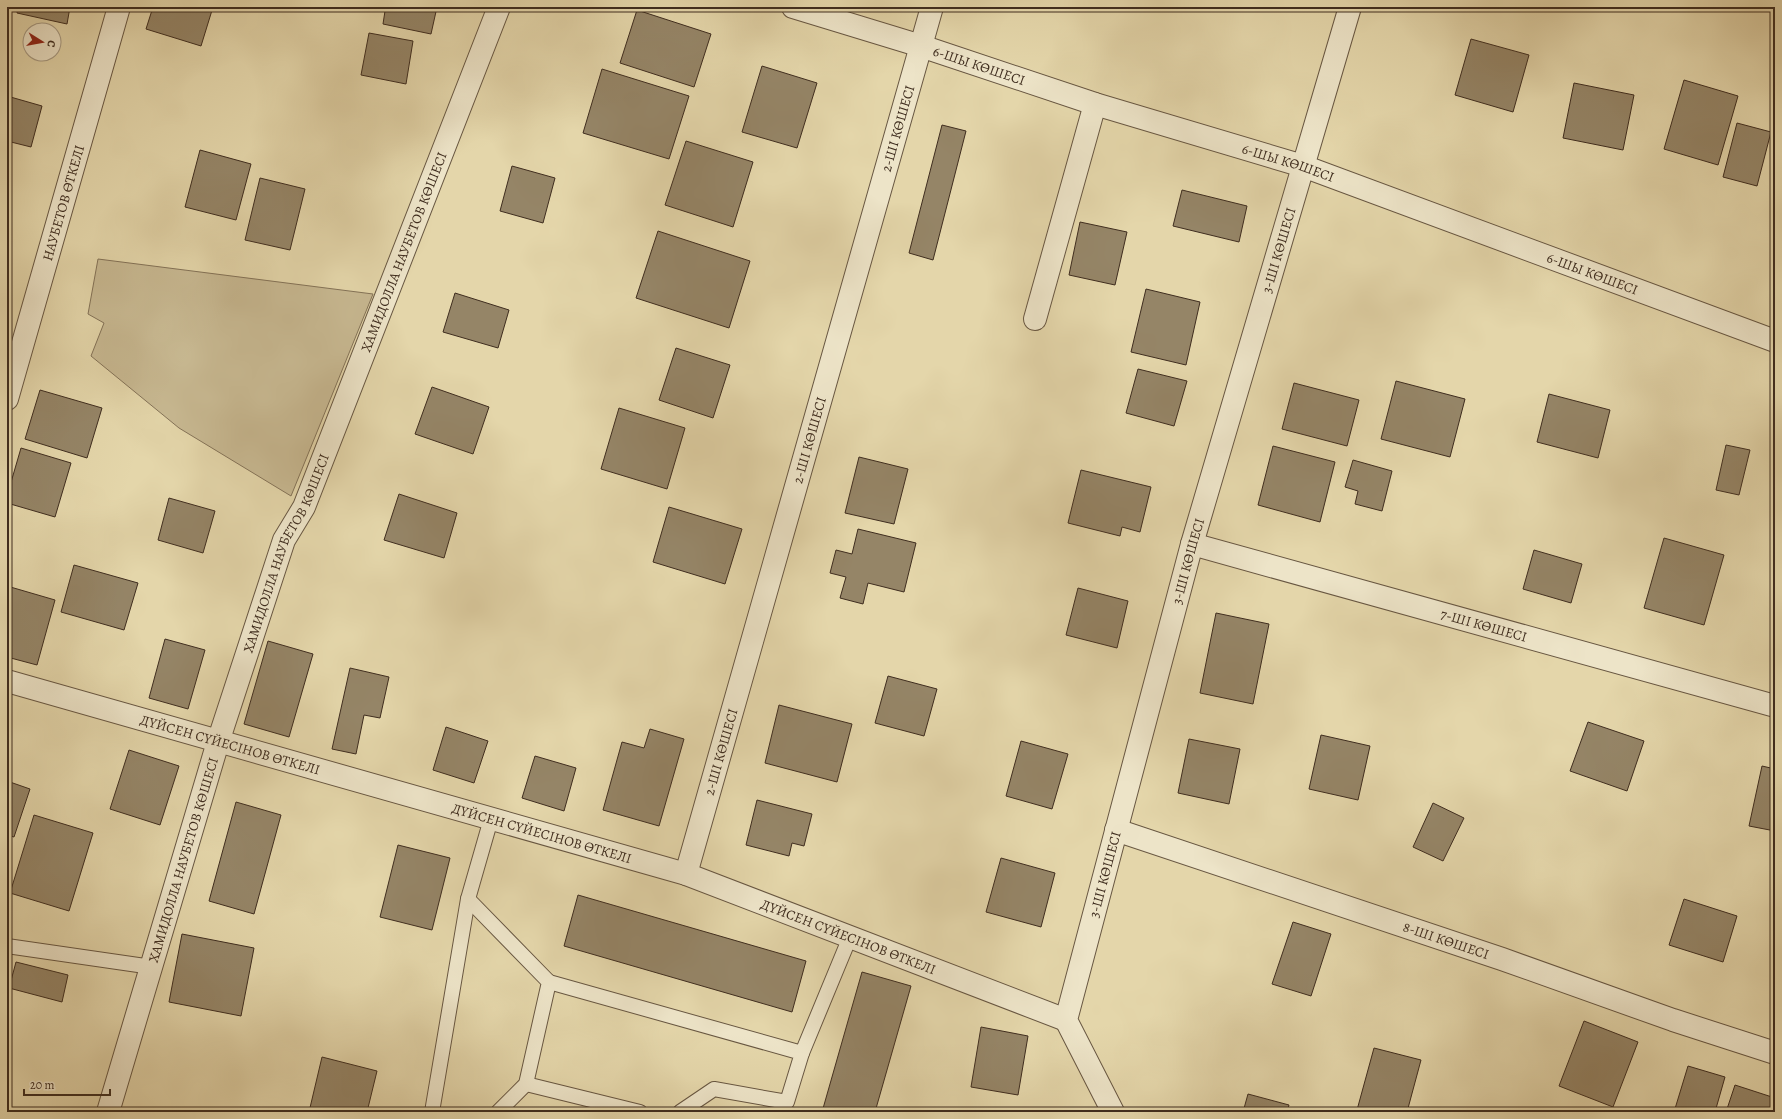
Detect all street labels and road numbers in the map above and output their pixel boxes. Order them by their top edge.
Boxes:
street label: 6-ШЫ КӨШЕСІ [930,41,1028,90]
street label: 2-ШІ КӨШЕСІ [876,83,919,174]
street label: 6-ШЫ КӨШЕСІ [1240,139,1337,186]
street label: НАУБЕТОВ ӨТКЕЛІ [37,143,89,263]
street label: ХАМИДОЛЛА НАУБЕТОВ КӨШЕСІ [356,149,451,355]
street label: 3-ШІ КӨШЕСІ [1257,205,1300,295]
street label: 6-ШЫ КӨШЕСІ [1544,248,1641,299]
street label: 2-ШІ КӨШЕСІ [788,394,830,486]
street label: ХАМИДОЛЛА НАУБЕТОВ КӨШЕСІ [238,451,333,655]
street label: 3-ШІ КӨШЕСІ [1167,516,1209,606]
street label: 7-ШІ КӨШЕСІ [1439,604,1529,646]
street label: 2-ШІ КӨШЕСІ [699,706,742,797]
street label: ДҮЙСЕН СҮЙЕСІНОВ ӨТКЕЛІ [138,710,322,779]
street label: ХАМИДОЛЛА НАУБЕТОВ КӨШЕСІ [143,755,222,965]
street label: ДҮЙСЕН СҮЙЕСІНОВ ӨТКЕЛІ [450,798,634,868]
street label: 3-ШІ КӨШЕСІ [1084,829,1125,920]
street label: ДҮЙСЕН СҮЙЕСІНОВ ӨТКЕЛІ [758,894,939,979]
street label: 8-ШІ КӨШЕСІ [1401,917,1492,964]

